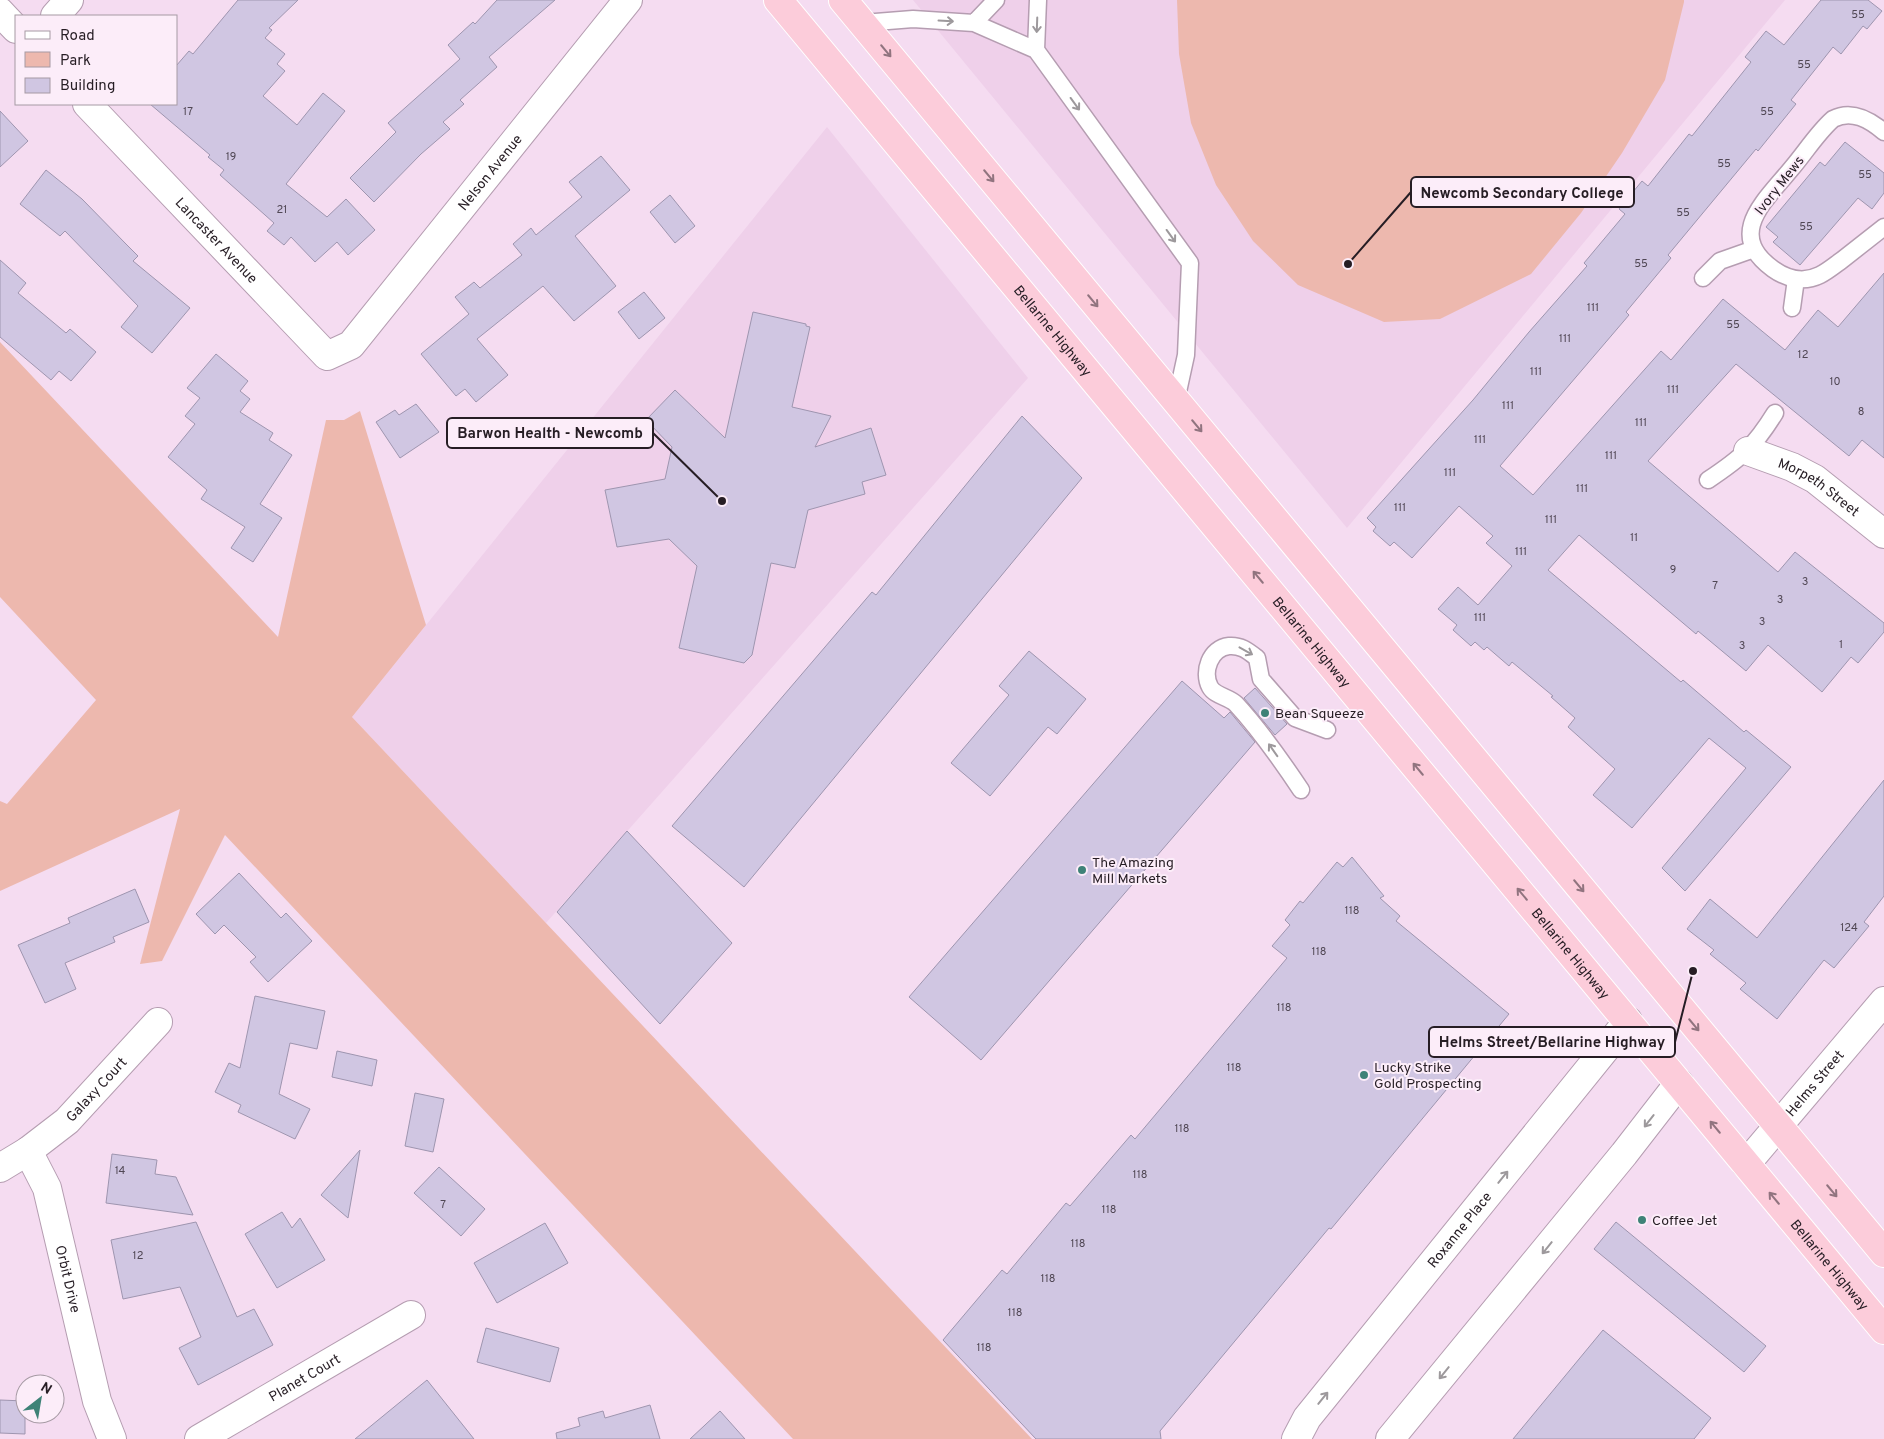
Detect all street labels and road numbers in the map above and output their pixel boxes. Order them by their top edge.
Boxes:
street label: Nelson Avenue [455,132,527,215]
street label: Ivory Mews [1752,153,1809,219]
street label: Lancaster Avenue [171,195,260,288]
street label: Bellarine Highway [1009,283,1095,381]
street label: Morpeth Street [1775,456,1862,521]
street label: Bellarine Highway [1268,594,1353,692]
street label: Bellarine Highway [1527,905,1612,1003]
street label: Helms Street [1783,1048,1848,1121]
street label: Galaxy Court [63,1054,131,1126]
street label: Roxanne Place [1425,1189,1496,1272]
street label: Bellarine Highway [1786,1217,1871,1315]
street label: Orbit Drive [51,1244,83,1315]
street label: Planet Court [266,1351,344,1406]

